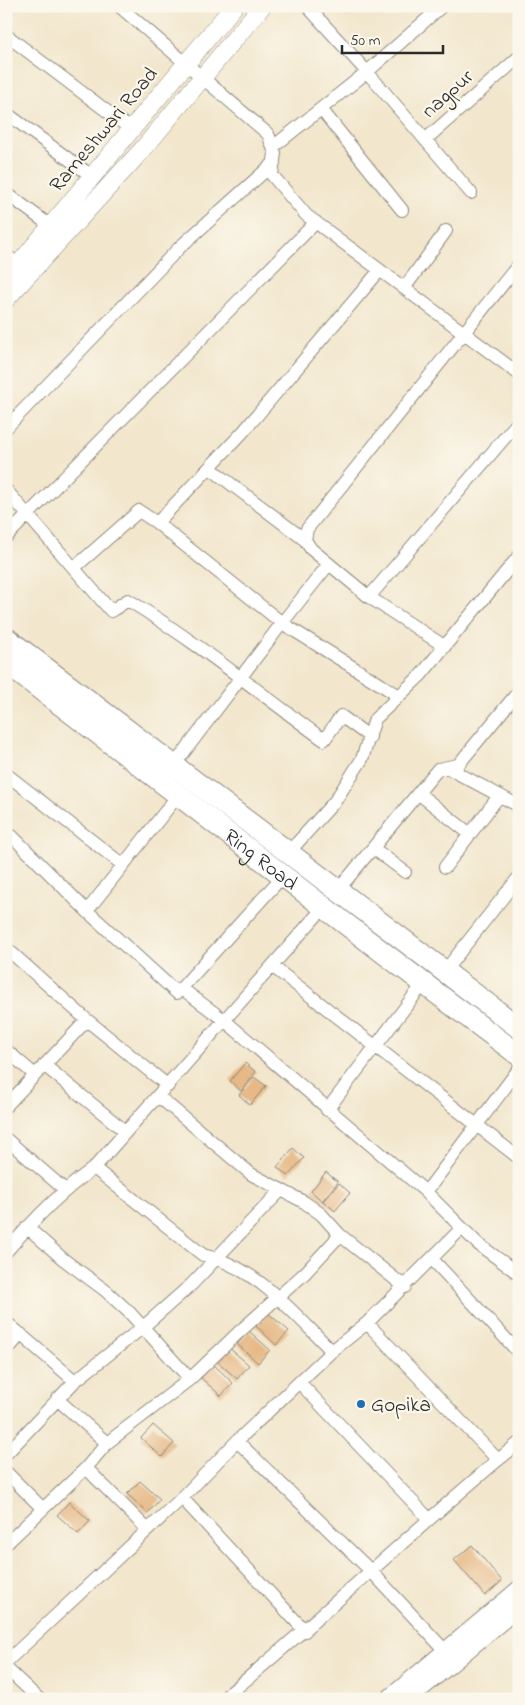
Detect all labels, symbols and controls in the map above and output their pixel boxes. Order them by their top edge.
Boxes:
scale bar [342,22,444,54]
text: 50 m [350,30,381,52]
street label: Rameshwari Road [43,61,166,200]
street label: nagpur [416,63,483,128]
street label: Ring Road [217,823,304,899]
place label: Gopika [371,1391,431,1421]
marker: Gopika [355,1398,367,1410]

